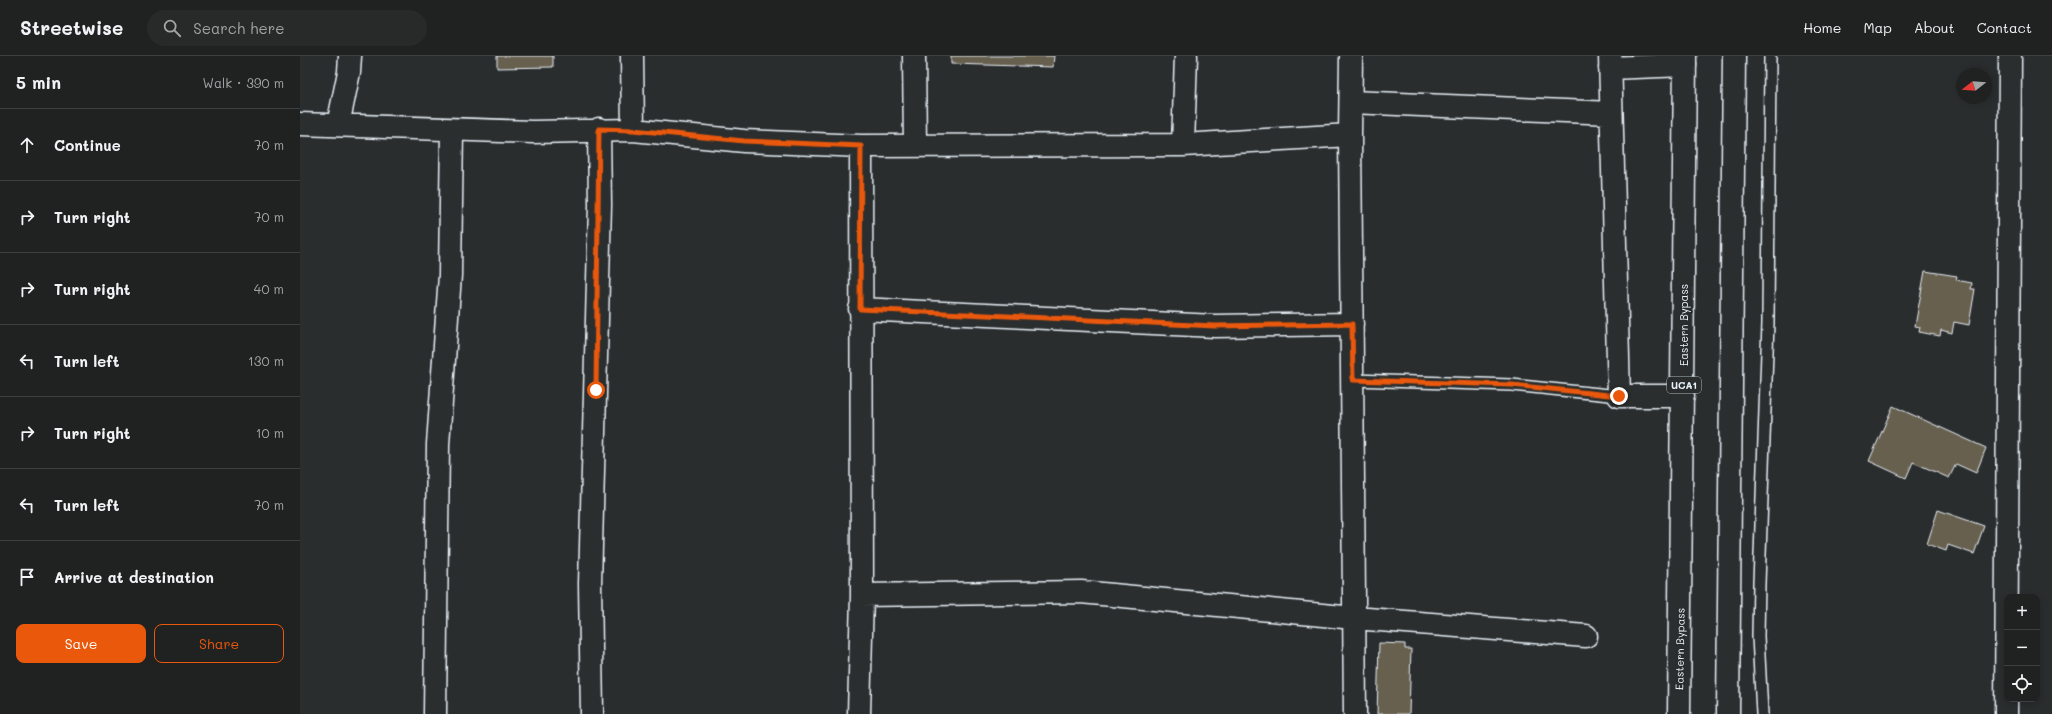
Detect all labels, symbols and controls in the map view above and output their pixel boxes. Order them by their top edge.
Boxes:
search box [147,10,427,46]
text: Streetwise [20,15,123,40]
icon: search [161,17,183,39]
text: Search here [193,18,285,38]
text: Home [1803,18,1841,37]
text: Map [1863,18,1892,37]
text: About [1914,18,1955,37]
text: Contact [1977,18,2032,37]
north arrow [1956,68,1992,104]
text: 5 min [16,71,61,93]
text: Walk · 390 m [202,74,284,91]
icon: ahead [16,134,38,156]
text: Continue [54,135,121,155]
text: 70 m [254,136,284,153]
icon: right [16,206,38,228]
text: Turn right [54,207,131,227]
text: 70 m [254,208,284,225]
icon: right [16,278,38,300]
text: Turn right [54,279,131,299]
text: 40 m [254,280,284,297]
street label: Eastern Bypass [1676,284,1691,366]
icon: left [16,350,38,372]
text: Turn left [54,351,119,371]
text: 130 m [248,352,284,369]
road number: UCA1 [1667,377,1701,393]
route start [587,381,605,399]
route end [1610,387,1628,405]
icon: right [16,422,38,444]
text: Turn right [54,423,131,443]
text: 10 m [256,424,284,441]
icon: left [16,494,38,516]
text: Turn left [54,495,119,515]
text: 70 m [254,496,284,513]
icon: arrive [16,566,38,588]
text: Arrive at destination [54,567,214,587]
map controls [2004,594,2040,702]
button: + [2004,594,2040,630]
street label: Eastern Bypass [1671,608,1688,690]
button: Save [16,624,146,663]
button: Share [154,624,284,663]
button: − [2004,630,2040,666]
button: locate [2004,666,2040,702]

